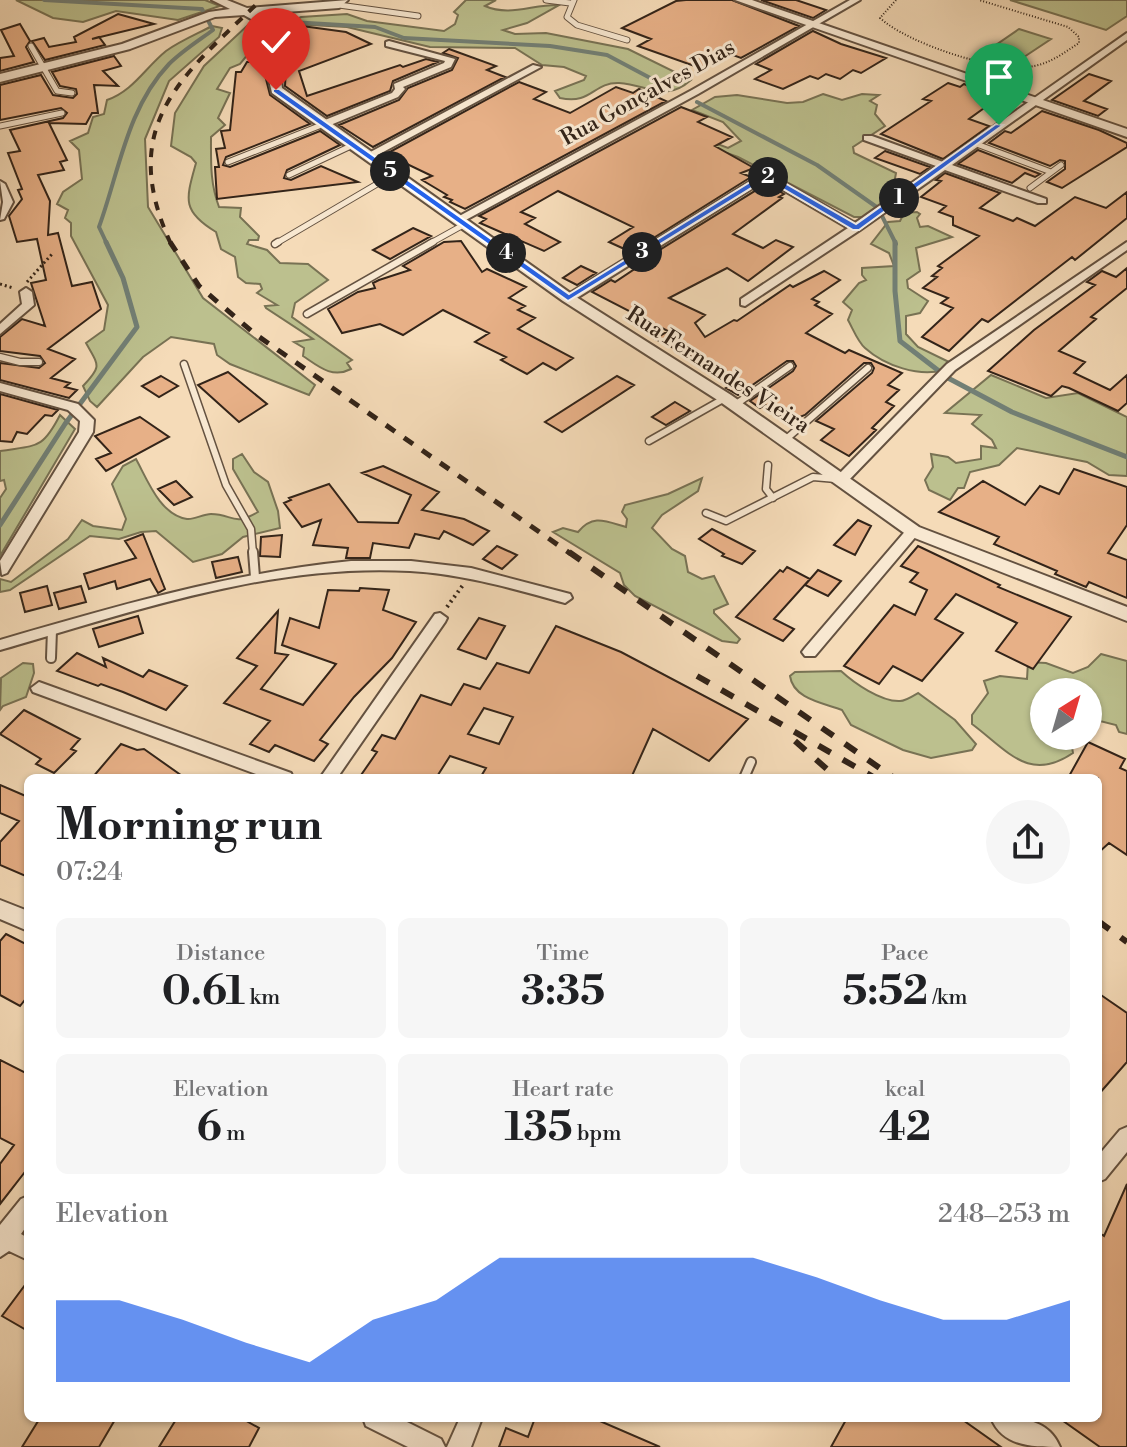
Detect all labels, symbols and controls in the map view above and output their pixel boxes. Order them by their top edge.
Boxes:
pin [242,8,310,90]
icon: check [254,20,298,64]
street label: Rua Gonçalves Dias [556,34,740,152]
pin [965,43,1033,125]
icon: arrive [977,55,1021,99]
pin: 5 [370,151,410,191]
text: 5 [383,157,397,184]
pin: 2 [748,157,788,197]
text: 2 [761,163,775,190]
pin: 1 [879,178,919,218]
text: 1 [894,184,904,211]
pin: 3 [622,232,662,272]
pin: 4 [486,233,526,273]
text: 3 [635,238,649,265]
text: 4 [499,239,513,266]
street label: Rua Fernandes Vieira [621,301,815,440]
north arrow [1030,678,1102,750]
map controls [1030,678,1102,750]
text: Morning run [56,798,322,853]
button: share [986,800,1070,884]
text: 07:24 [56,856,123,888]
text: Distance [177,940,265,967]
text: Time [537,940,589,967]
text: Pace [881,940,929,967]
text: 0.61 [162,967,245,1017]
text: 3:35 [521,967,605,1017]
text: 5:52 [842,967,928,1017]
text: km [245,984,280,1011]
text: /km [928,984,968,1011]
text: Elevation [173,1076,269,1103]
text: Heart rate [512,1076,614,1103]
text: kcal [885,1076,925,1103]
text: 6 [196,1103,222,1153]
text: 135 [504,1103,573,1153]
text: 42 [879,1103,931,1153]
text: m [222,1120,246,1147]
text: bpm [573,1120,622,1147]
text: Elevation [56,1198,169,1230]
text: 248–253 m [938,1198,1070,1230]

